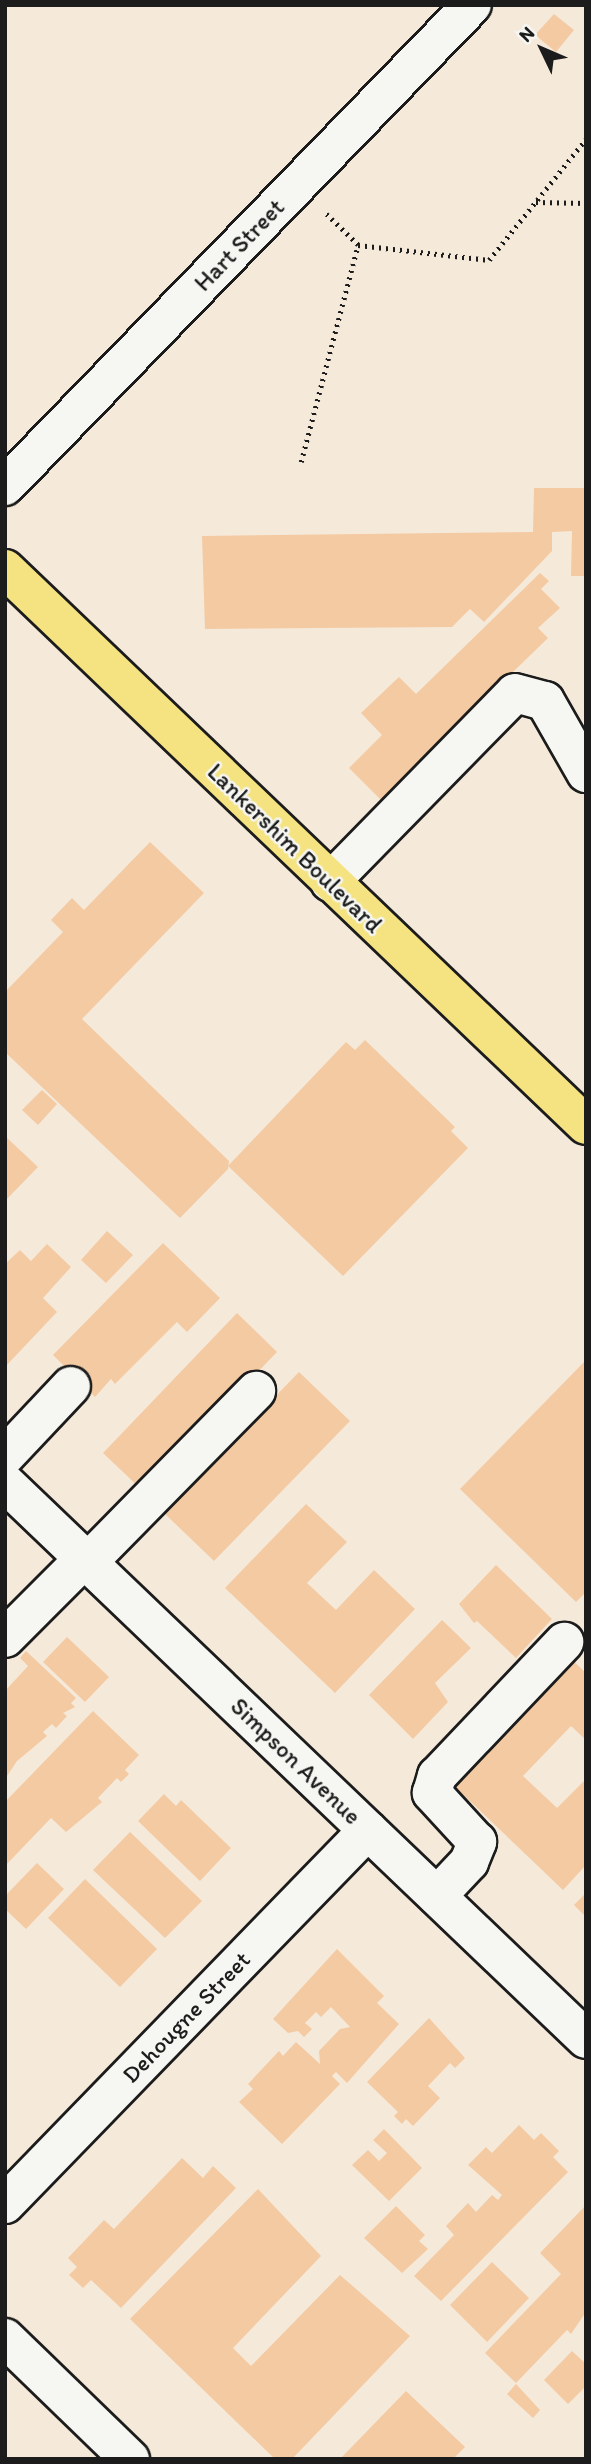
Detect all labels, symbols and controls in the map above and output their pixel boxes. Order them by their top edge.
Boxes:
north arrow [507,14,577,84]
text: N [514,21,539,47]
street label: Hart Street [188,193,290,297]
street label: Lankershim Boulevard [202,757,388,939]
street label: Simpson Avenue [225,1692,367,1830]
street label: Dehougne Street [116,1945,256,2089]

